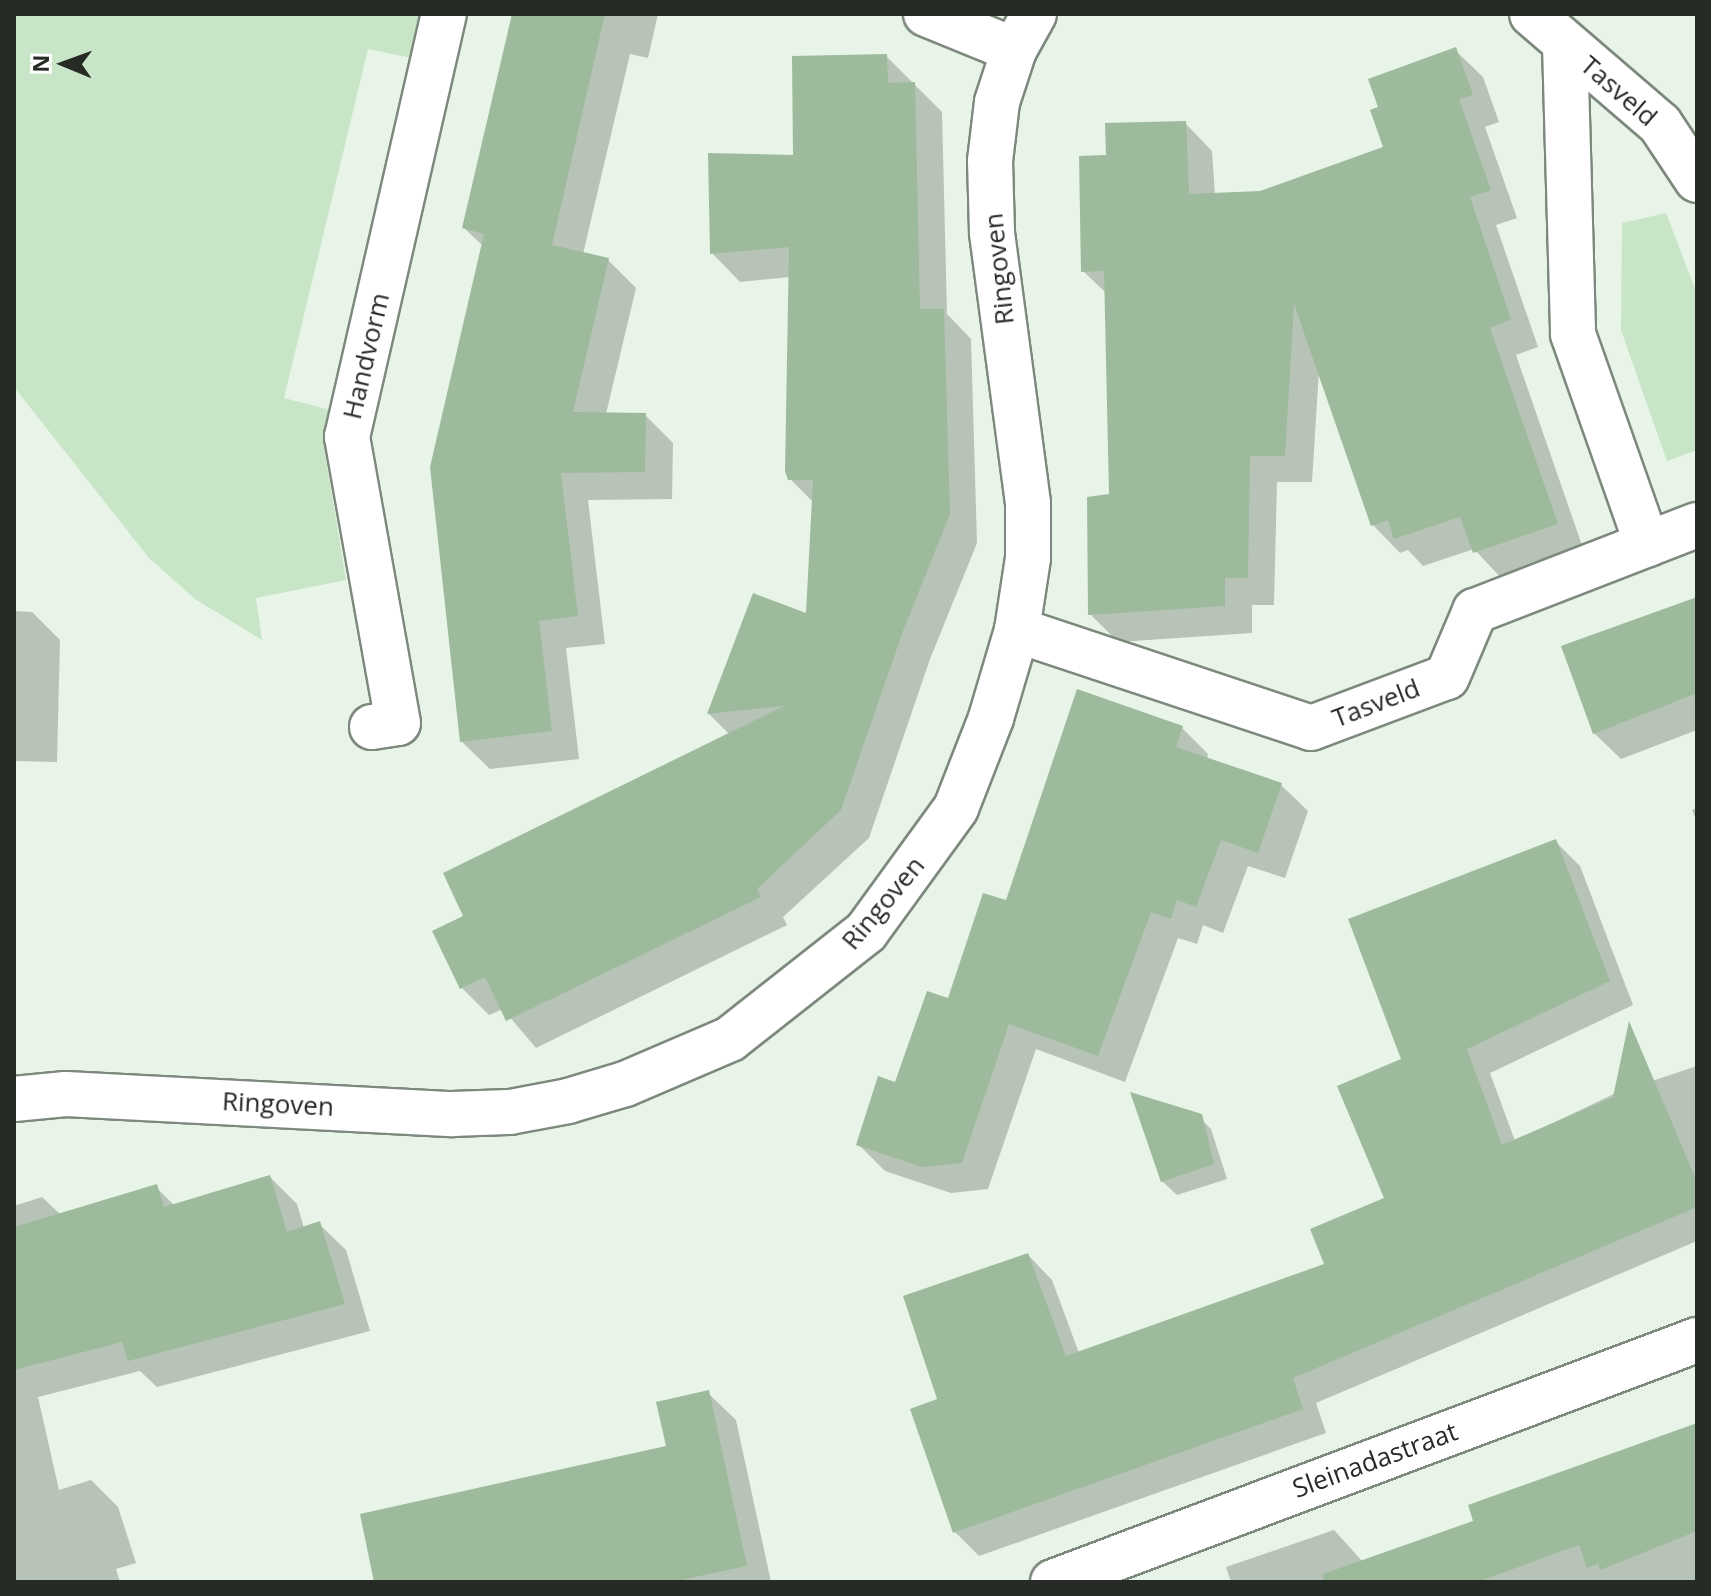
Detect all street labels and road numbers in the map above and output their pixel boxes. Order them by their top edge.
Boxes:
street label: Tasveld [1574,49,1664,133]
street label: Ringoven [978,212,1020,326]
street label: Handvorm [336,290,396,422]
street label: Tasveld [1328,672,1424,734]
street label: Ringoven [835,850,931,956]
street label: Ringoven [221,1085,335,1123]
street label: Sleinadastraat [1288,1416,1462,1504]

